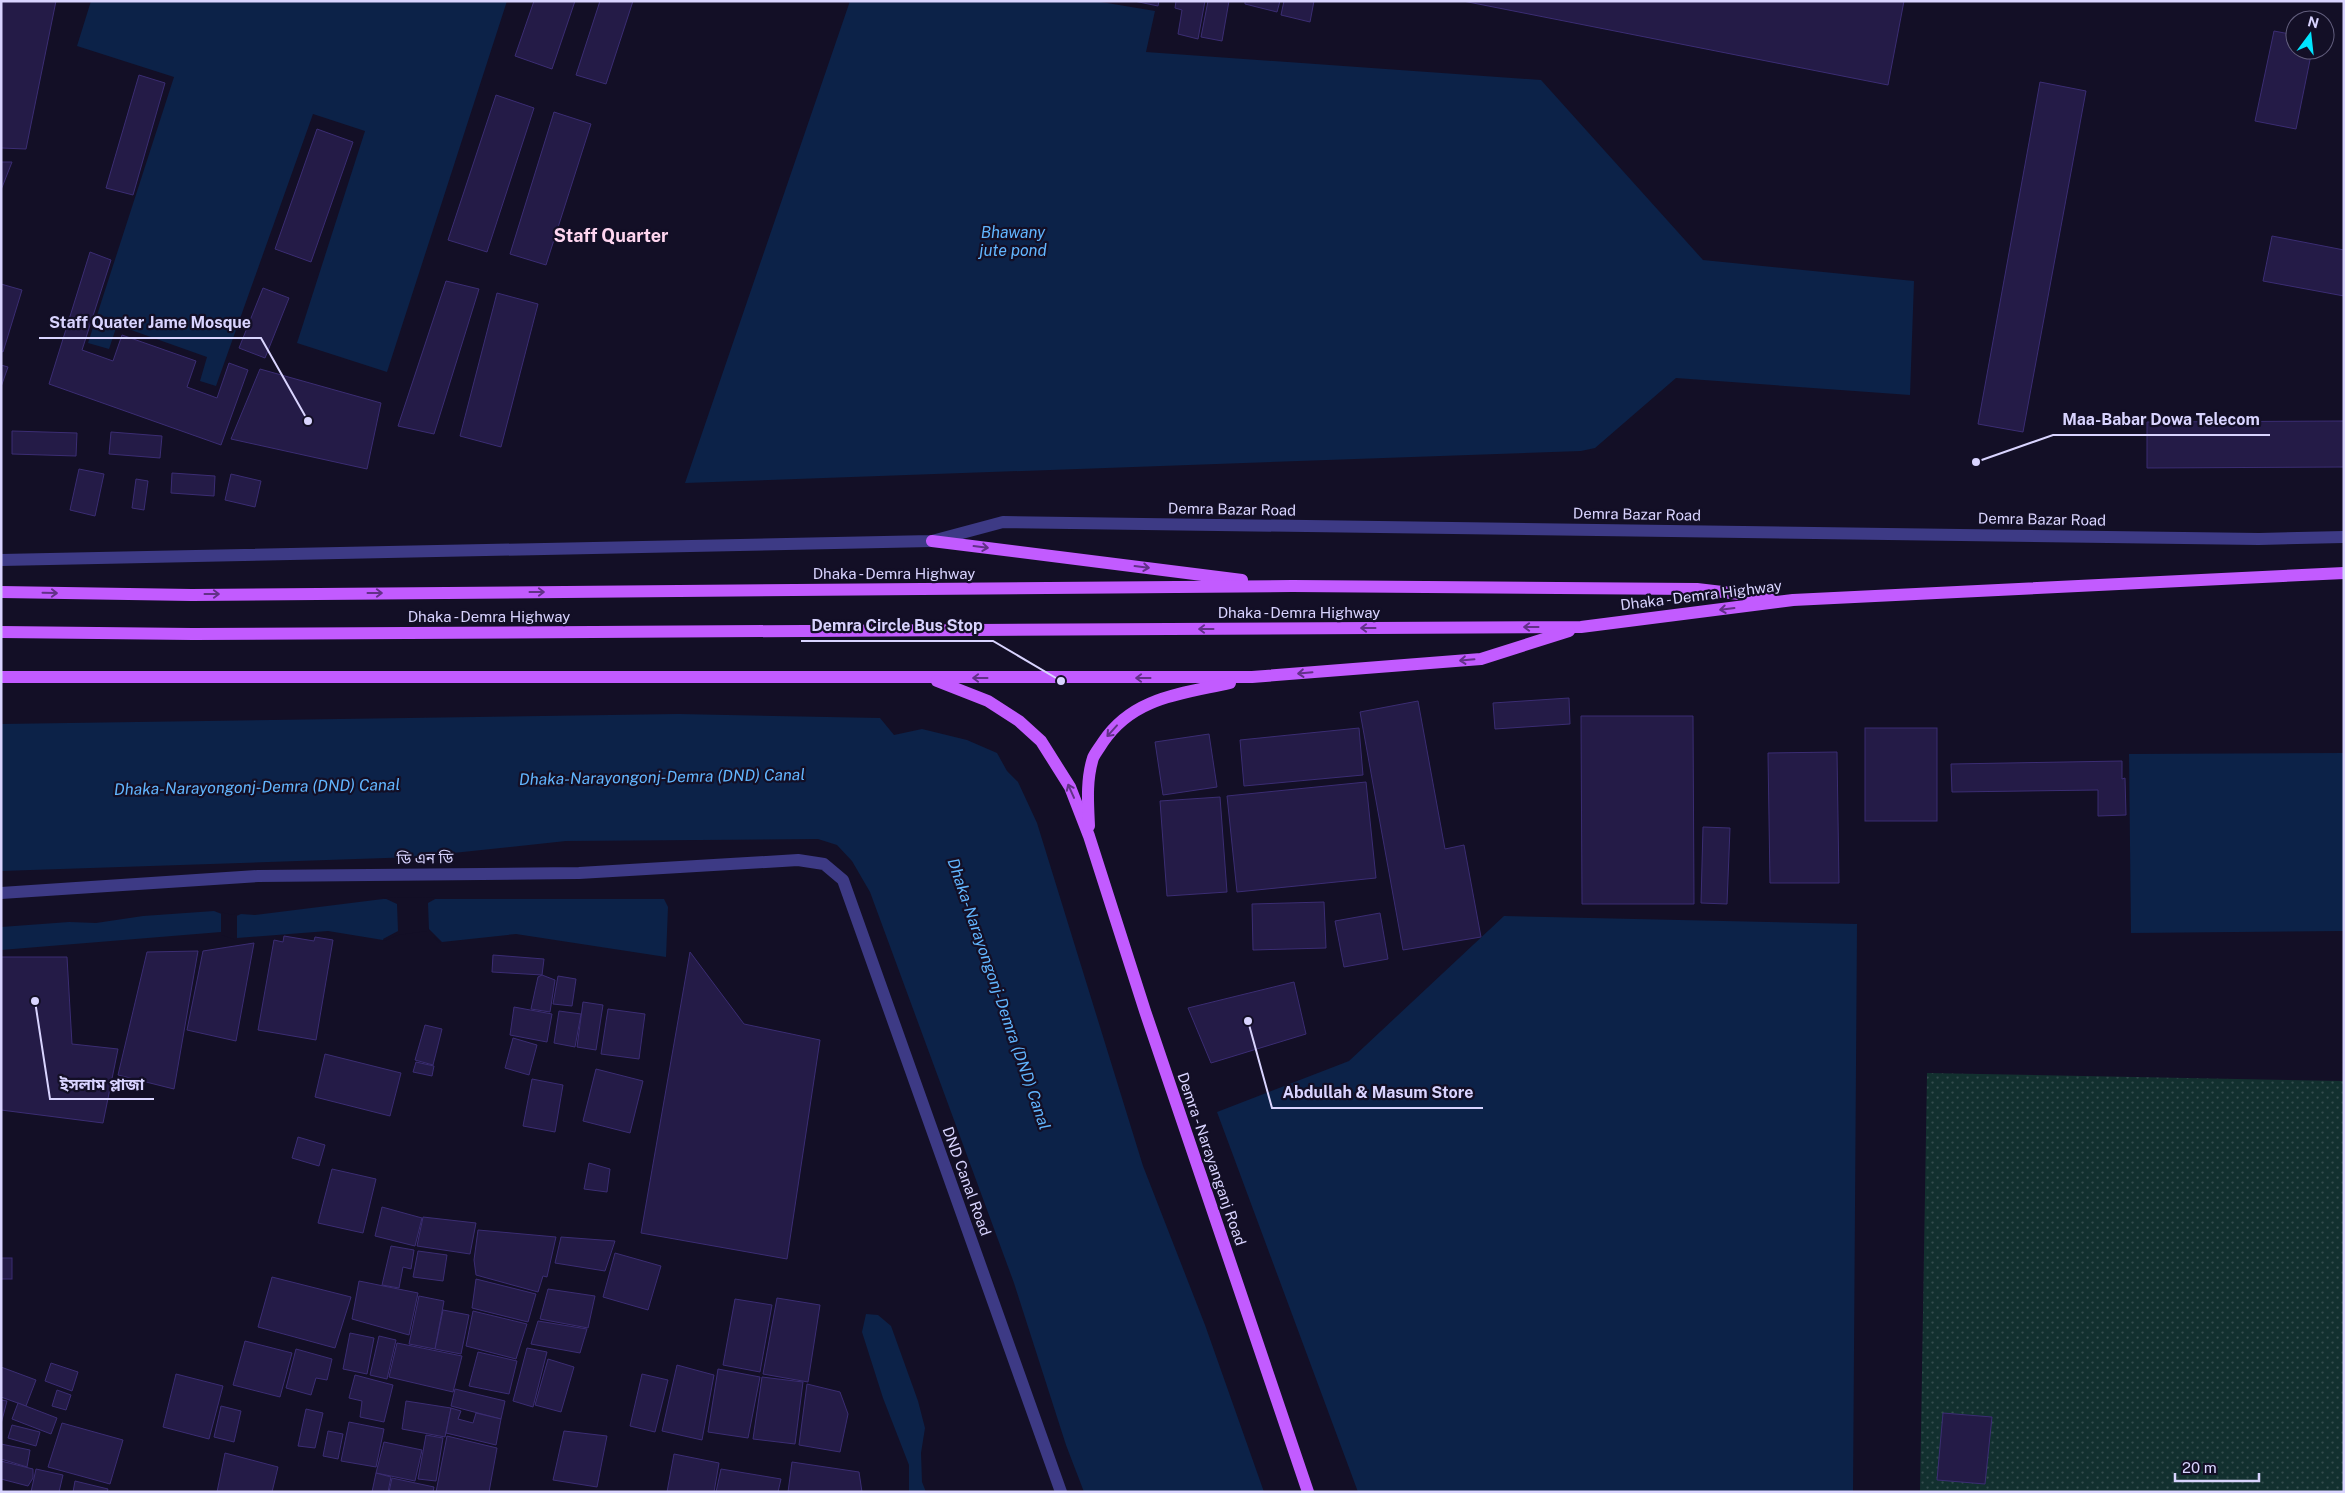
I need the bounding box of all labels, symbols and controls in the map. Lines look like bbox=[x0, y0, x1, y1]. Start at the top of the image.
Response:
north arrow bbox=[2285, 10, 2335, 60]
text: N bbox=[2306, 13, 2321, 32]
water label: Bhawany jute pond bbox=[977, 223, 1047, 260]
district label: Staff Quarter bbox=[553, 225, 669, 246]
callout: Staff Quater Jame Mosque bbox=[39, 307, 261, 338]
text: Staff Quater Jame Mosque bbox=[49, 313, 251, 332]
callout: Maa-Babar Dowa Telecom bbox=[2053, 404, 2270, 435]
text: Maa-Babar Dowa Telecom bbox=[2062, 410, 2260, 429]
street label: Demra Bazar Road bbox=[1168, 499, 1296, 519]
street label: Demra Bazar Road bbox=[1573, 504, 1701, 524]
street label: Demra Bazar Road bbox=[1978, 509, 2106, 529]
one-way arrow bbox=[972, 542, 988, 552]
one-way arrow bbox=[1134, 562, 1150, 572]
street label: Dhaka - Demra Highway bbox=[813, 565, 975, 582]
street label: Dhaka - Demra Highway bbox=[1619, 577, 1783, 613]
one-way arrow bbox=[529, 587, 545, 597]
one-way arrow bbox=[42, 588, 58, 598]
one-way arrow bbox=[366, 588, 383, 598]
one-way arrow bbox=[204, 589, 220, 599]
street label: Dhaka - Demra Highway bbox=[1218, 604, 1380, 621]
one-way arrow bbox=[1719, 604, 1735, 614]
street label: Dhaka - Demra Highway bbox=[408, 608, 570, 625]
callout: Demra Circle Bus Stop bbox=[801, 610, 993, 641]
text: Demra Circle Bus Stop bbox=[811, 616, 983, 635]
one-way arrow bbox=[1523, 622, 1539, 632]
one-way arrow bbox=[1360, 623, 1376, 633]
one-way arrow bbox=[1198, 624, 1214, 634]
one-way arrow bbox=[1460, 655, 1476, 665]
one-way arrow bbox=[1298, 669, 1314, 678]
one-way arrow bbox=[973, 673, 989, 683]
one-way arrow bbox=[1135, 673, 1152, 683]
one-way arrow bbox=[1106, 725, 1118, 738]
water label: Dhaka-Narayongonj-Demra (DND) Canal bbox=[519, 765, 805, 789]
water label: Dhaka-Narayongonj-Demra (DND) Canal bbox=[114, 775, 400, 799]
one-way arrow bbox=[1065, 784, 1075, 799]
street label: ডি এন ডি bbox=[396, 849, 454, 867]
water label: Dhaka-Narayongonj-Demra (DND) Canal bbox=[943, 856, 1055, 1132]
callout: ইসলাম প্লাজা bbox=[50, 1068, 154, 1099]
street label: Demra - Narayanganj Road bbox=[1174, 1070, 1250, 1248]
text: ইসলাম প্লাজা bbox=[59, 1075, 145, 1094]
callout: Abdullah & Masum Store bbox=[1272, 1077, 1483, 1108]
text: Abdullah & Masum Store bbox=[1283, 1083, 1473, 1102]
street label: DND Canal Road bbox=[939, 1124, 995, 1238]
scale bar bbox=[2175, 1450, 2259, 1482]
text: 20 m bbox=[2182, 1459, 2217, 1476]

